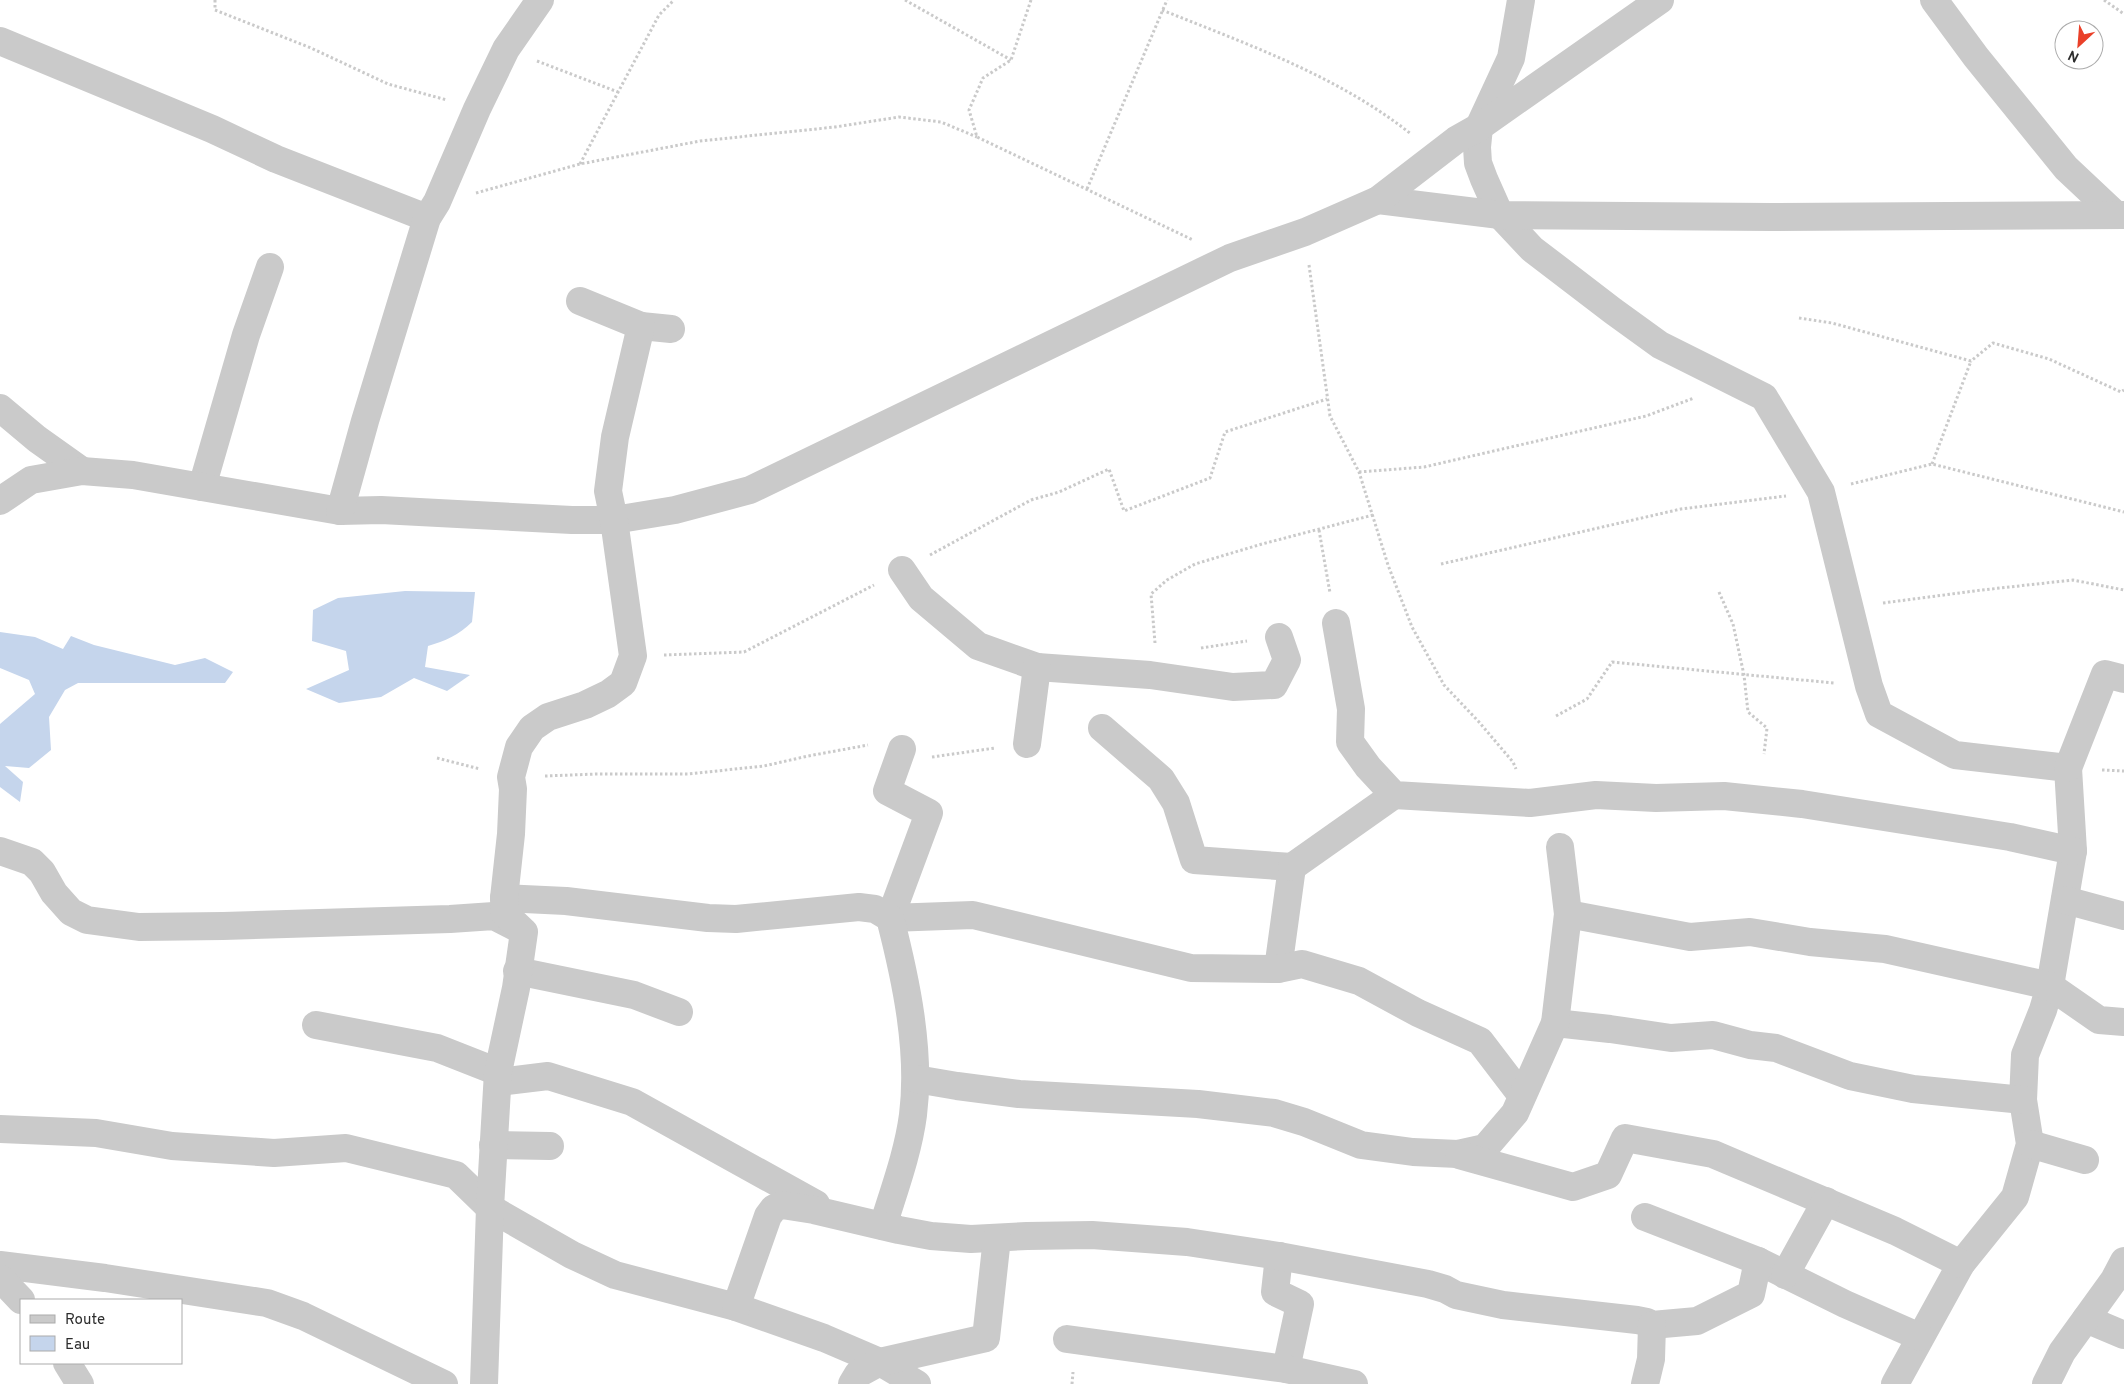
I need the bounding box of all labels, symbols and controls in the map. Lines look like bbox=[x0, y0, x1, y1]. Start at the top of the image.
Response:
north arrow bbox=[2054, 20, 2104, 70]
text: N bbox=[2066, 45, 2082, 65]
legend bbox=[20, 1299, 182, 1364]
text: Route bbox=[65, 1311, 105, 1330]
text: Eau bbox=[65, 1336, 90, 1355]

